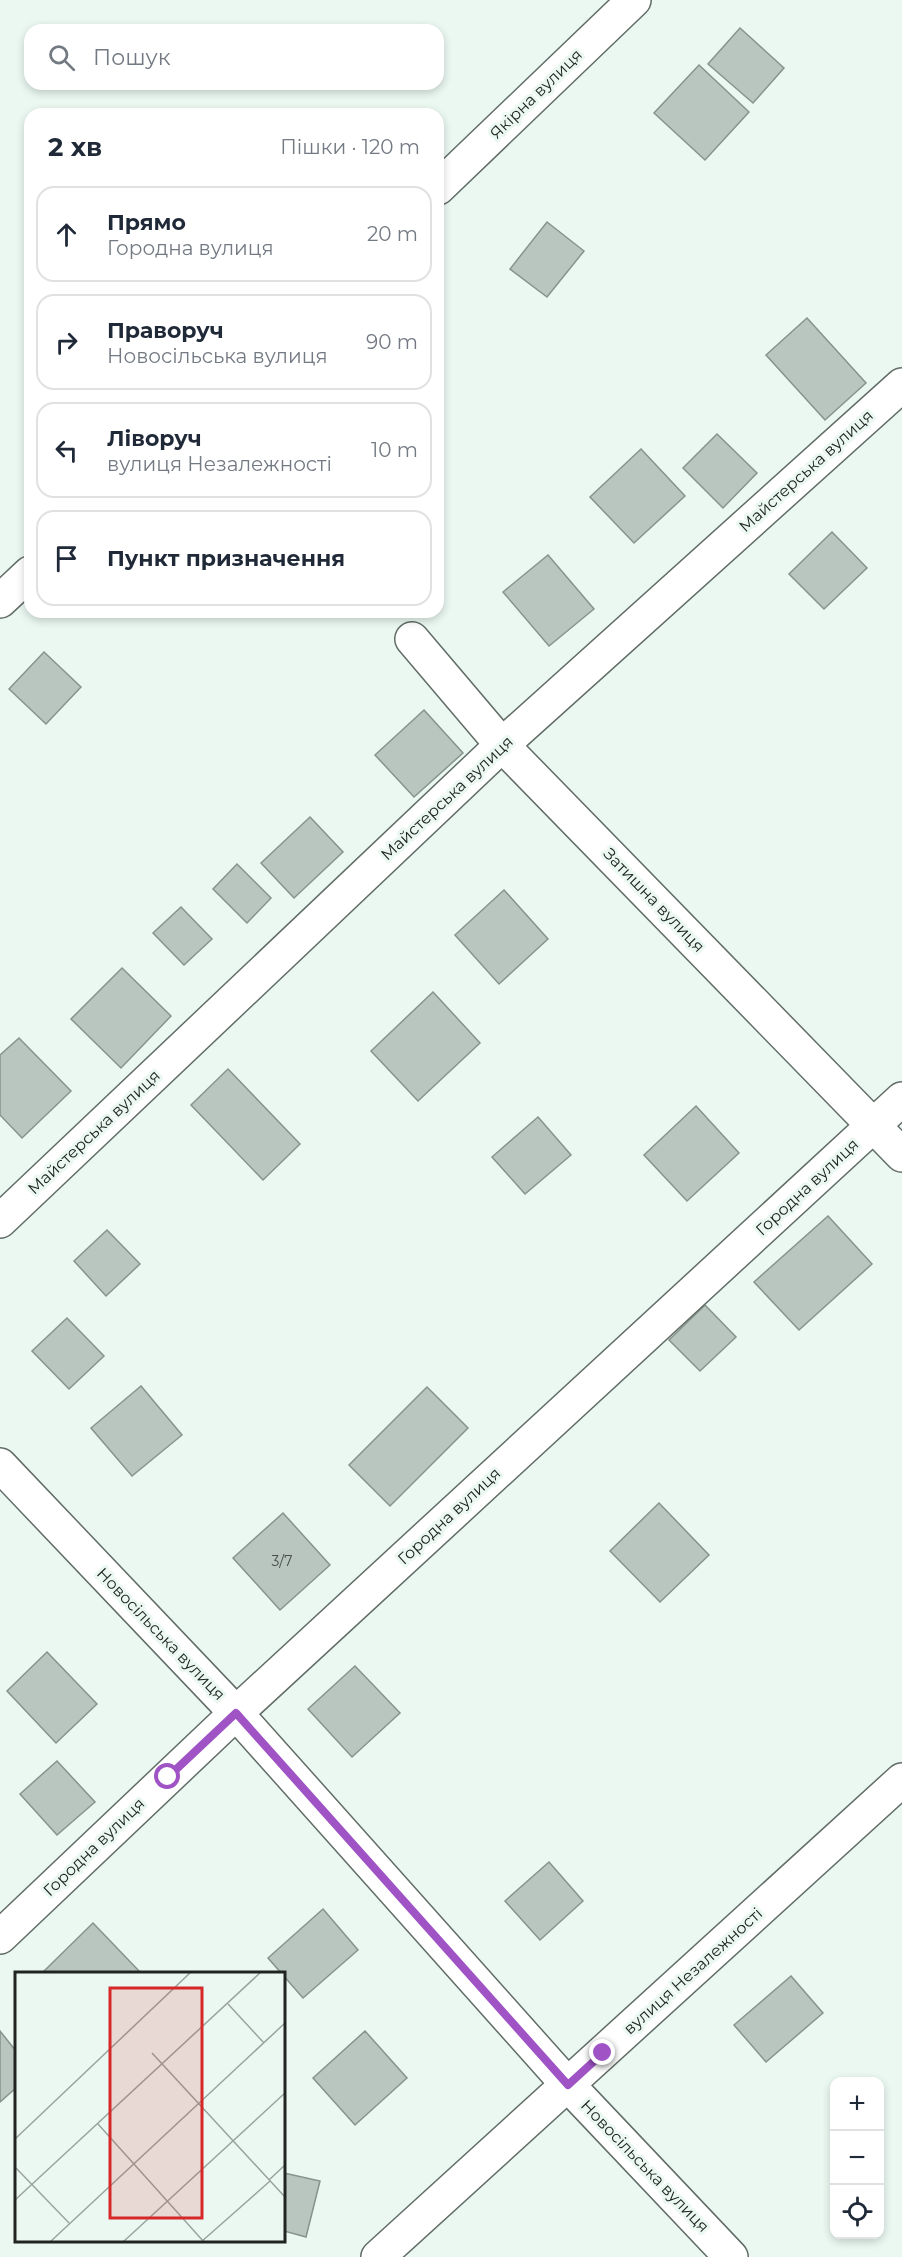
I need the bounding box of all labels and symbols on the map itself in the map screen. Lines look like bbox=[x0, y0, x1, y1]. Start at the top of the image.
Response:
street label: Якірна вулиця bbox=[486, 45, 586, 143]
street label: Майстерська вулиця bbox=[735, 406, 877, 536]
street label: Майстерська вулиця bbox=[377, 732, 517, 864]
street label: Затишна вулиця bbox=[600, 844, 708, 956]
street label: Майстерська вулиця bbox=[24, 1066, 164, 1198]
street label: Городна вулиця bbox=[752, 1135, 862, 1239]
street label: Городна вулиця bbox=[394, 1464, 504, 1568]
house number: 3/7 bbox=[271, 1552, 293, 1570]
street label: Новосільська вулиця bbox=[93, 1564, 229, 1704]
route start bbox=[154, 1763, 180, 1789]
street label: Городна вулиця bbox=[39, 1794, 149, 1900]
street label: вулиця Незалежності bbox=[620, 1904, 766, 2038]
inset map bbox=[15, 1972, 285, 2242]
route end bbox=[589, 2039, 615, 2065]
street label: Новосільська вулиця bbox=[577, 2096, 713, 2236]

